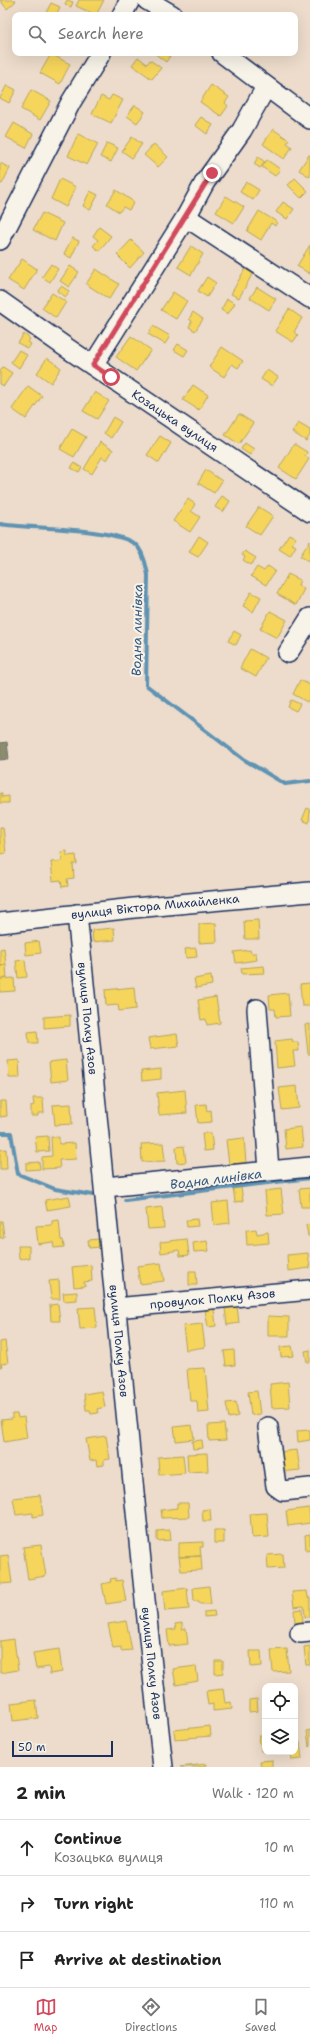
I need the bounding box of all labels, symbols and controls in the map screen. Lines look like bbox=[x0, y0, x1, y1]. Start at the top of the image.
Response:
search box bbox=[12, 12, 298, 56]
icon: search bbox=[26, 23, 48, 45]
text: Search here bbox=[58, 24, 144, 44]
route end bbox=[203, 164, 221, 182]
route start bbox=[102, 368, 120, 386]
street label: Козацька вулиця bbox=[129, 386, 221, 456]
water label: Водна линівка bbox=[128, 584, 146, 676]
street label: вулиця Віктора Михайленка bbox=[70, 890, 241, 923]
street label: вулиця Полку Азов bbox=[74, 961, 101, 1076]
water label: Водна линівка bbox=[169, 1165, 263, 1193]
street label: вулиця Полку Азов bbox=[105, 1284, 132, 1398]
street label: провулок Полку Азов bbox=[149, 1285, 276, 1313]
street label: вулиця Полку Азов bbox=[138, 1606, 166, 1720]
map controls bbox=[262, 1683, 298, 1755]
button: locate bbox=[262, 1683, 298, 1719]
button: layers bbox=[262, 1719, 298, 1755]
scale bar bbox=[12, 1739, 113, 1758]
text: 50 m bbox=[18, 1740, 46, 1755]
text: 2 min bbox=[16, 1782, 66, 1804]
text: Walk · 120 m bbox=[212, 1785, 294, 1802]
text: Continue bbox=[54, 1829, 122, 1849]
icon: ahead bbox=[16, 1837, 38, 1859]
text: 10 m bbox=[264, 1839, 294, 1856]
text: Козацька вулиця bbox=[54, 1849, 163, 1866]
icon: right bbox=[16, 1893, 38, 1915]
text: Turn right bbox=[54, 1894, 134, 1914]
text: 110 m bbox=[259, 1895, 294, 1912]
icon: arrive bbox=[16, 1949, 38, 1971]
text: Arrive at destination bbox=[54, 1950, 222, 1970]
tab: Map bbox=[34, 1996, 57, 2035]
tab: Directions bbox=[125, 1996, 177, 2035]
tab: Saved bbox=[245, 1996, 276, 2035]

